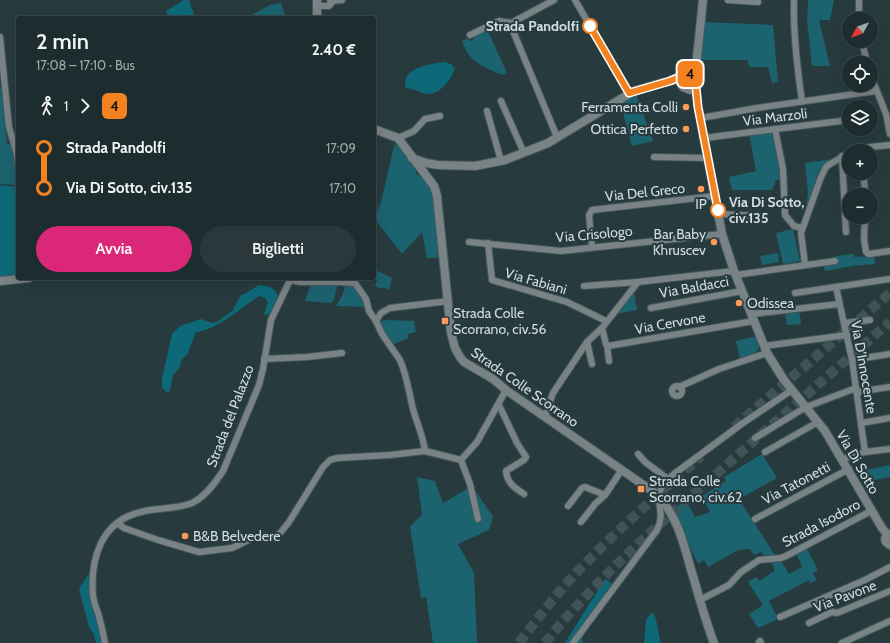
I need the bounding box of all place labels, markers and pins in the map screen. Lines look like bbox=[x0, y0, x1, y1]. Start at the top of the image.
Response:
place label: Strada Pandolfi bbox=[486, 17, 579, 35]
marker: Strada Pandolfi bbox=[582, 18, 598, 34]
place label: Ferramenta Colli bbox=[581, 98, 678, 116]
marker: Ferramenta Colli bbox=[681, 102, 691, 112]
place label: Ottica Perfetto bbox=[590, 120, 678, 138]
marker: Ottica Perfetto bbox=[681, 124, 691, 134]
marker: IP bbox=[696, 184, 706, 194]
place label: Via Di Sotto, civ.135 bbox=[729, 193, 804, 227]
place label: IP bbox=[695, 195, 707, 213]
marker: Via Di Sotto, civ.135 bbox=[710, 202, 726, 218]
place label: Bar Baby Khruscev bbox=[653, 225, 706, 259]
marker: Bar Baby Khruscev bbox=[709, 237, 719, 247]
place label: Odissea bbox=[747, 294, 794, 312]
marker: Odissea bbox=[734, 298, 744, 308]
place label: Strada Colle Scorrano, civ.56 bbox=[453, 304, 547, 338]
marker: Strada Colle Scorrano, civ.56 bbox=[440, 316, 450, 326]
place label: Strada Colle Scorrano, civ.62 bbox=[649, 472, 742, 506]
marker: Strada Colle Scorrano, civ.62 bbox=[636, 484, 646, 494]
place label: B&B Belvedere bbox=[193, 527, 280, 545]
marker: B&B Belvedere bbox=[180, 531, 190, 541]

